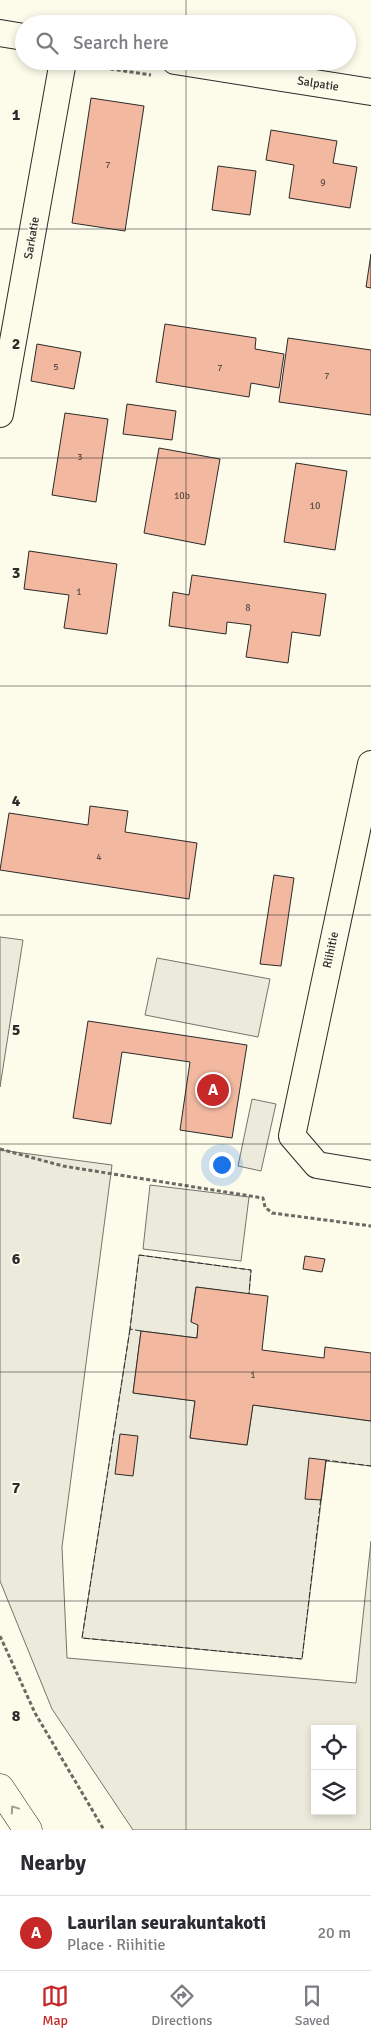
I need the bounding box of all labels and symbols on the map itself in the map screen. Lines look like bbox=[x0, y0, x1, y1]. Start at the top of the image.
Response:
street label: Salpatie bbox=[296, 73, 340, 95]
text: 1 bbox=[12, 105, 21, 125]
house number: 7 bbox=[105, 159, 111, 171]
house number: 9 bbox=[320, 177, 326, 189]
street label: Sarkatie bbox=[21, 216, 43, 260]
text: 2 bbox=[12, 334, 20, 354]
house number: 5 bbox=[53, 361, 59, 373]
house number: 7 bbox=[217, 362, 223, 374]
house number: 7 bbox=[324, 370, 330, 382]
house number: 3 bbox=[77, 451, 83, 463]
house number: 10b bbox=[174, 490, 190, 502]
house number: 10 bbox=[310, 500, 320, 512]
text: 3 bbox=[12, 563, 20, 583]
house number: 1 bbox=[76, 586, 82, 598]
house number: 8 bbox=[245, 602, 251, 614]
text: 4 bbox=[12, 791, 21, 811]
house number: 4 bbox=[96, 851, 102, 863]
street label: Riihitie bbox=[320, 930, 342, 970]
text: 5 bbox=[12, 1020, 20, 1040]
pin: A bbox=[197, 1071, 229, 1109]
your location bbox=[209, 1152, 235, 1178]
text: 6 bbox=[12, 1249, 21, 1269]
house number: 1 bbox=[250, 1369, 256, 1381]
text: 7 bbox=[12, 1478, 21, 1498]
text: 8 bbox=[12, 1706, 21, 1726]
one-way arrow bbox=[11, 1805, 20, 1815]

